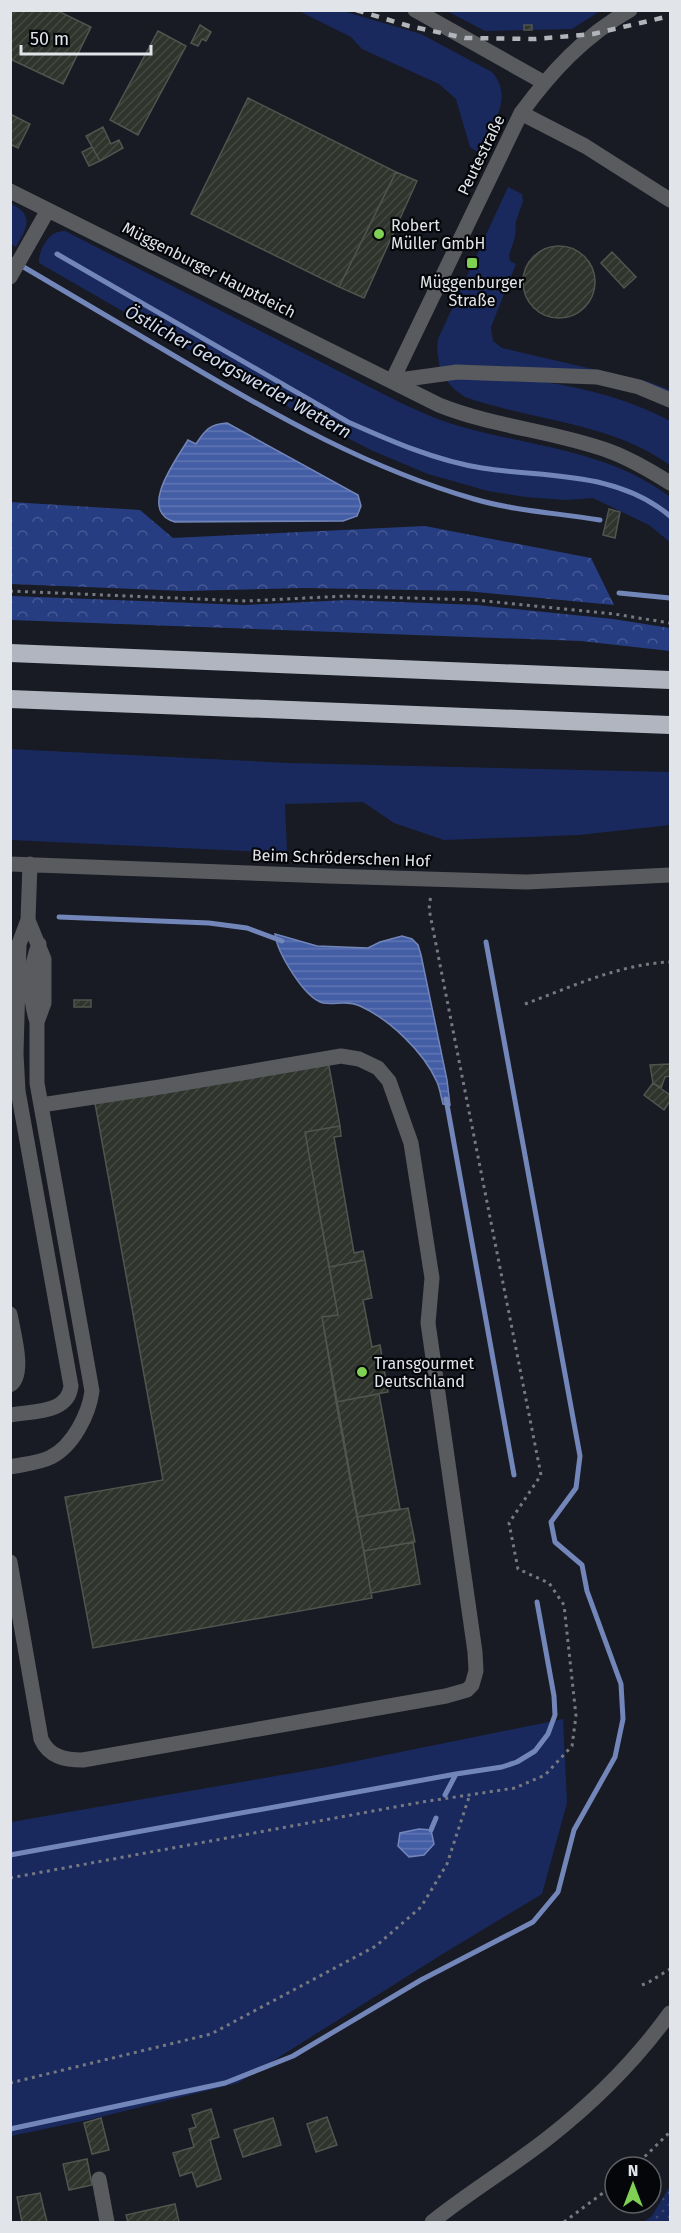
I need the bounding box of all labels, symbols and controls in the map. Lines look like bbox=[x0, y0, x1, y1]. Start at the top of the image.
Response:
scale bar bbox=[21, 18, 152, 56]
text: 50 m bbox=[30, 28, 69, 50]
street label: Peutestraße bbox=[453, 112, 509, 198]
place label: Robert Müller GmbH bbox=[391, 216, 485, 253]
street label: Müggenburger Hauptdeich bbox=[119, 218, 299, 322]
marker: Robert Müller GmbH bbox=[372, 227, 386, 241]
marker: Müggenburger Straße bbox=[465, 256, 479, 270]
place label: Müggenburger Straße bbox=[420, 273, 525, 310]
water label: Östlicher Georgswerder Wettern bbox=[121, 300, 355, 444]
street label: Beim Schröderschen Hof bbox=[252, 845, 432, 871]
place label: Transgourmet Deutschland bbox=[374, 1354, 474, 1391]
marker: Transgourmet Deutschland bbox=[355, 1365, 369, 1379]
north arrow bbox=[603, 2155, 663, 2215]
text: N bbox=[628, 2161, 638, 2180]

